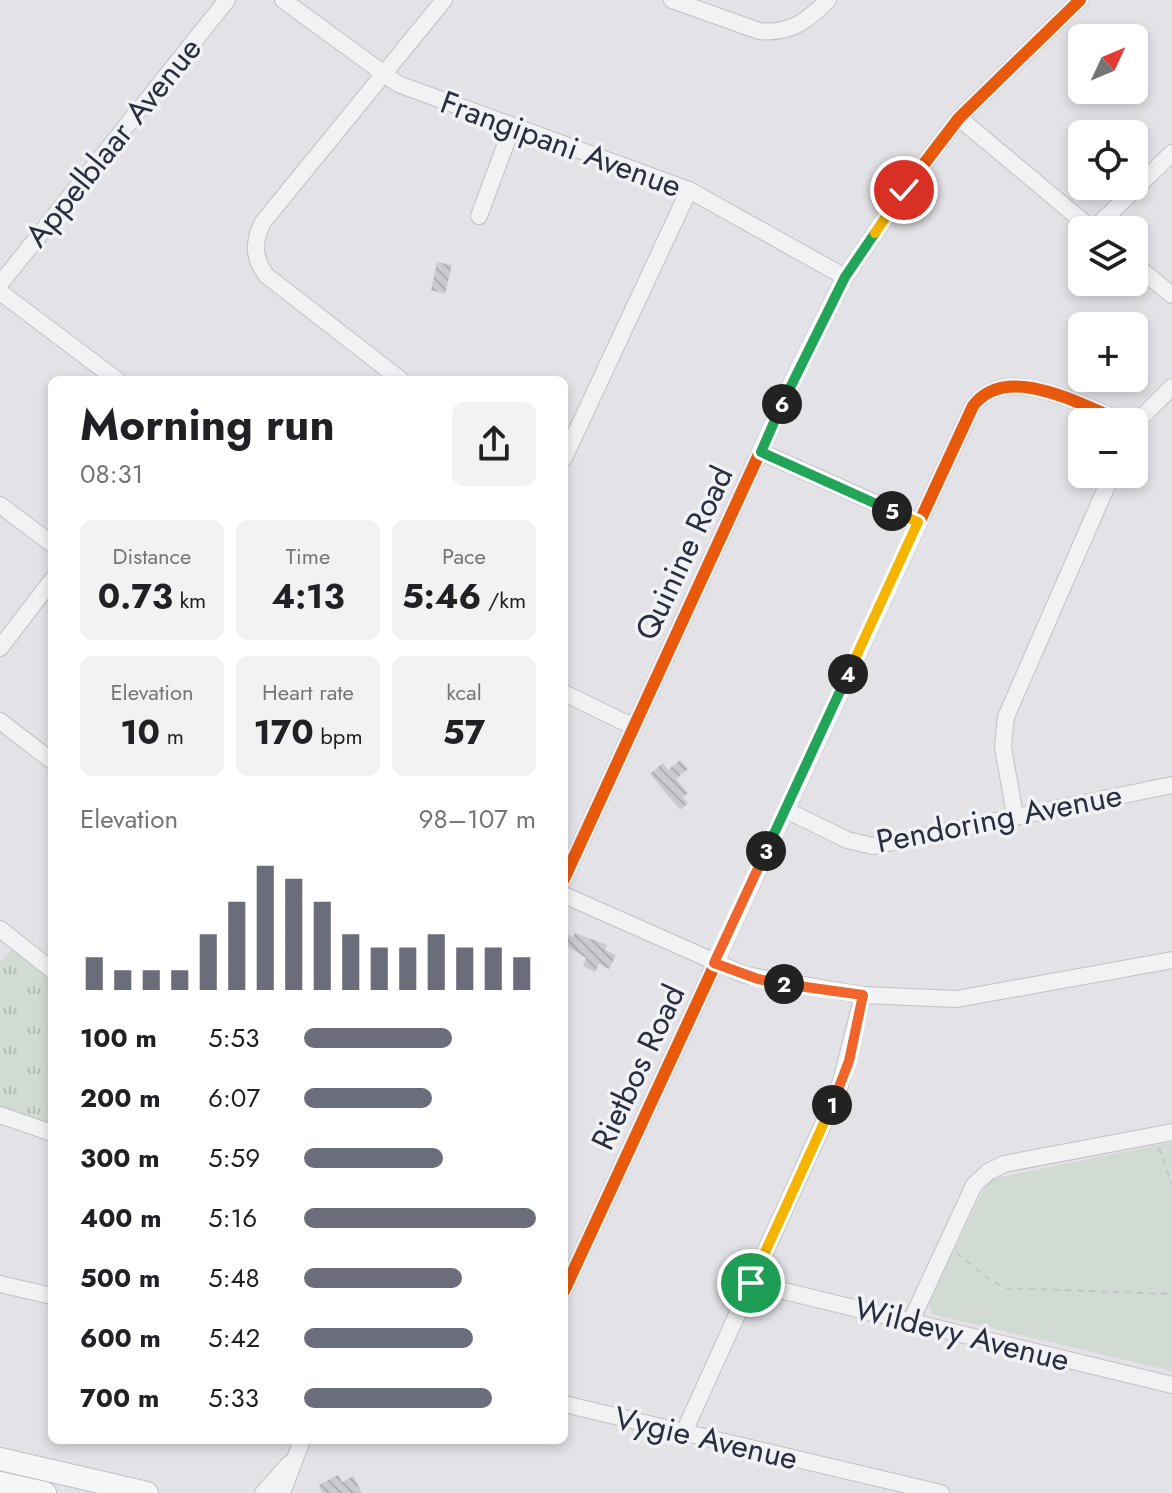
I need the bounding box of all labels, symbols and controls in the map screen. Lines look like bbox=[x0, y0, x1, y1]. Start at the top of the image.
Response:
north arrow bbox=[1068, 24, 1148, 104]
map controls bbox=[1068, 24, 1148, 488]
street label: Appelblaar Avenue bbox=[14, 27, 212, 257]
street label: Frangipani Avenue bbox=[434, 79, 688, 209]
button: locate bbox=[1068, 120, 1148, 200]
pin bbox=[870, 156, 938, 224]
icon: check bbox=[882, 168, 926, 212]
button: layers bbox=[1068, 216, 1148, 296]
button: + bbox=[1068, 312, 1148, 392]
pin: 6 bbox=[762, 384, 802, 424]
text: 6 bbox=[775, 388, 789, 420]
text: Morning run bbox=[80, 393, 335, 457]
button: share bbox=[452, 402, 536, 486]
button: − bbox=[1068, 408, 1148, 488]
text: 08:31 bbox=[80, 455, 144, 493]
street label: Quinine Road bbox=[624, 458, 744, 648]
pin: 5 bbox=[872, 491, 912, 531]
text: 5 bbox=[885, 495, 899, 527]
text: Distance bbox=[113, 540, 191, 572]
text: Time bbox=[286, 540, 330, 572]
text: Pace bbox=[442, 540, 486, 572]
text: 0.73 bbox=[98, 572, 173, 621]
text: 4:13 bbox=[271, 572, 345, 621]
text: 5:46 bbox=[402, 572, 481, 621]
text: km bbox=[173, 584, 206, 616]
text: /km bbox=[481, 584, 526, 616]
pin: 4 bbox=[828, 654, 868, 694]
text: 4 bbox=[840, 658, 856, 690]
text: Elevation bbox=[111, 676, 193, 708]
text: Heart rate bbox=[262, 676, 354, 708]
text: kcal bbox=[446, 676, 482, 708]
text: 10 bbox=[120, 708, 160, 757]
text: 170 bbox=[253, 708, 314, 757]
text: 57 bbox=[443, 708, 485, 757]
text: m bbox=[160, 720, 184, 752]
text: bpm bbox=[314, 720, 363, 752]
street label: Pendoring Avenue bbox=[872, 772, 1126, 864]
text: Elevation bbox=[80, 800, 178, 838]
text: 98–107 m bbox=[419, 800, 536, 838]
pin: 3 bbox=[746, 831, 786, 871]
text: 3 bbox=[759, 835, 773, 867]
pin: 2 bbox=[764, 964, 804, 1004]
text: 2 bbox=[777, 968, 791, 1000]
street label: Rietbos Road bbox=[580, 977, 696, 1157]
text: 100 m bbox=[80, 1019, 157, 1057]
text: 5:53 bbox=[208, 1019, 259, 1057]
text: 200 m bbox=[80, 1079, 161, 1117]
text: 6:07 bbox=[208, 1079, 260, 1117]
pin: 1 bbox=[812, 1085, 852, 1125]
text: 1 bbox=[826, 1089, 838, 1121]
text: 300 m bbox=[80, 1139, 160, 1177]
text: 5:59 bbox=[208, 1139, 260, 1177]
text: 400 m bbox=[80, 1199, 162, 1237]
text: 5:16 bbox=[208, 1199, 257, 1237]
pin bbox=[717, 1249, 785, 1317]
text: 500 m bbox=[80, 1259, 160, 1297]
text: 5:48 bbox=[208, 1259, 260, 1297]
icon: arrive bbox=[729, 1261, 773, 1305]
street label: Wildevy Avenue bbox=[850, 1285, 1074, 1383]
text: 600 m bbox=[80, 1319, 161, 1357]
text: 5:42 bbox=[208, 1319, 260, 1357]
text: 700 m bbox=[80, 1379, 159, 1417]
text: 5:33 bbox=[208, 1379, 259, 1417]
street label: Vygie Avenue bbox=[610, 1395, 802, 1481]

